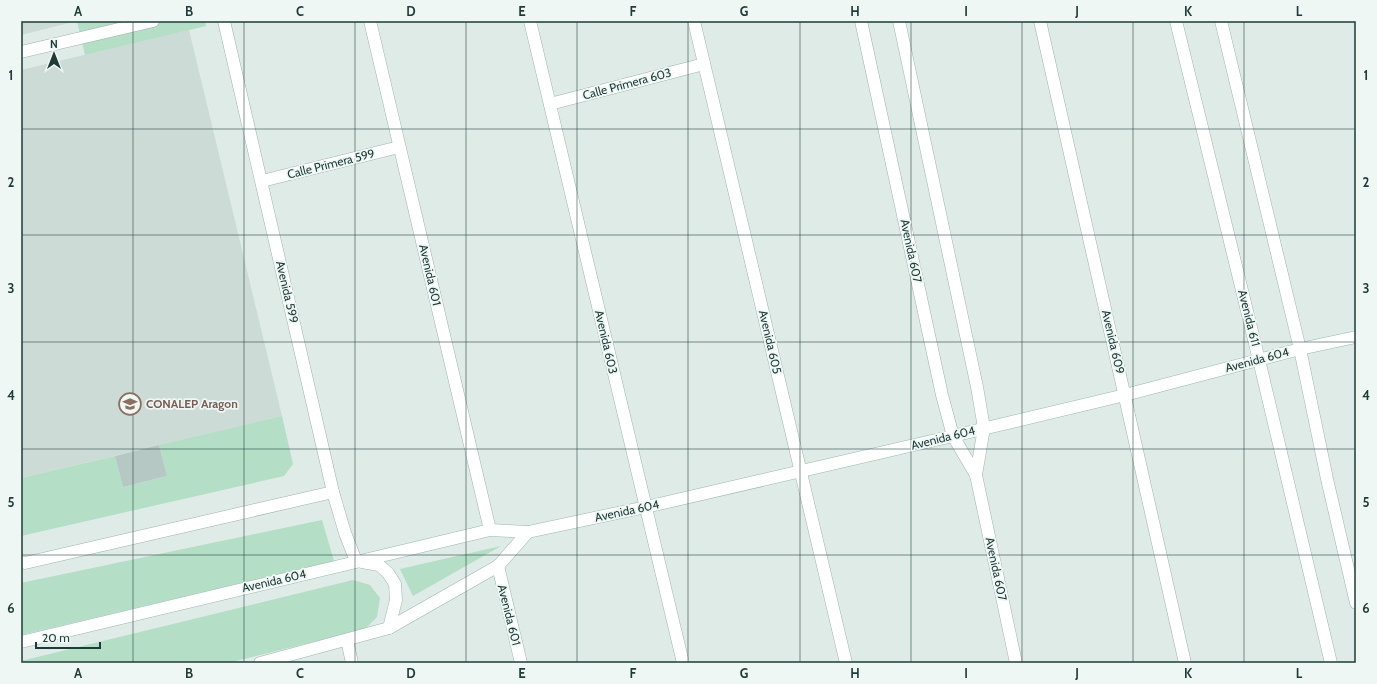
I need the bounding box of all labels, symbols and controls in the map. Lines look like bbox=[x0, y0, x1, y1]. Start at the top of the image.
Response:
text: A bbox=[74, 3, 83, 19]
text: B bbox=[185, 3, 193, 19]
text: C bbox=[296, 3, 304, 19]
text: D bbox=[406, 3, 416, 19]
text: E bbox=[518, 3, 526, 19]
text: F bbox=[630, 3, 637, 19]
text: G bbox=[740, 3, 749, 19]
text: H bbox=[850, 3, 860, 19]
text: I bbox=[964, 3, 968, 19]
text: J bbox=[1074, 3, 1079, 19]
text: K bbox=[1184, 3, 1193, 19]
text: L bbox=[1296, 3, 1303, 19]
north arrow bbox=[34, 34, 74, 74]
text: N bbox=[50, 37, 58, 51]
street label: Calle Primera 603 bbox=[581, 64, 673, 103]
text: 1 bbox=[9, 67, 13, 83]
text: 1 bbox=[1364, 67, 1368, 83]
street label: Calle Primera 599 bbox=[286, 145, 376, 182]
text: 2 bbox=[8, 174, 15, 190]
text: 2 bbox=[1363, 174, 1370, 190]
street label: Avenida 607 bbox=[897, 218, 926, 284]
street label: Avenida 601 bbox=[416, 243, 445, 307]
street label: Avenida 599 bbox=[273, 259, 302, 325]
text: 3 bbox=[7, 280, 15, 296]
text: 3 bbox=[1362, 280, 1370, 296]
street label: Avenida 611 bbox=[1235, 288, 1264, 348]
street label: Avenida 609 bbox=[1099, 308, 1128, 376]
street label: Avenida 603 bbox=[592, 309, 621, 375]
street label: Avenida 605 bbox=[756, 309, 785, 375]
street label: Avenida 604 bbox=[1223, 344, 1290, 375]
text: 4 bbox=[7, 387, 15, 403]
text: 4 bbox=[1362, 387, 1370, 403]
school or university icon: CONALEP Aragon bbox=[117, 391, 143, 417]
place label: CONALEP Aragon bbox=[146, 396, 238, 411]
street label: Avenida 604 bbox=[909, 422, 976, 453]
text: 5 bbox=[8, 494, 15, 510]
text: 5 bbox=[1363, 494, 1370, 510]
street label: Avenida 604 bbox=[593, 496, 661, 525]
street label: Avenida 607 bbox=[982, 536, 1011, 602]
street label: Avenida 604 bbox=[240, 566, 308, 595]
street label: Avenida 601 bbox=[495, 583, 524, 647]
text: 6 bbox=[7, 600, 15, 616]
text: 6 bbox=[1362, 600, 1370, 616]
scale bar bbox=[36, 624, 100, 650]
text: 20 m bbox=[42, 630, 70, 645]
text: A bbox=[74, 665, 83, 681]
text: B bbox=[185, 665, 193, 681]
text: C bbox=[296, 665, 304, 681]
text: D bbox=[406, 665, 416, 681]
text: E bbox=[518, 665, 526, 681]
text: F bbox=[630, 665, 637, 681]
text: G bbox=[740, 665, 749, 681]
text: H bbox=[850, 665, 860, 681]
text: I bbox=[964, 665, 968, 681]
text: J bbox=[1074, 665, 1079, 681]
text: K bbox=[1184, 665, 1193, 681]
text: L bbox=[1296, 665, 1303, 681]

